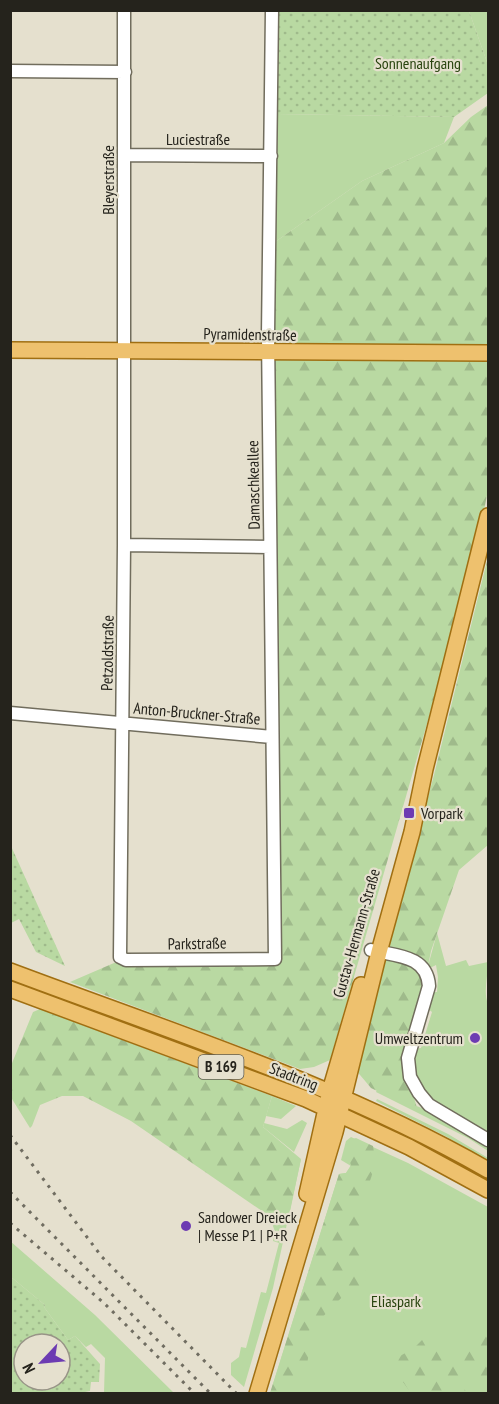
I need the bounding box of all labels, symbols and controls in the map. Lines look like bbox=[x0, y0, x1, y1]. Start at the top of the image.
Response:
park label: Sonnenaufgang bbox=[375, 53, 461, 73]
street label: Luciestraße bbox=[166, 129, 230, 149]
street label: Bleyerstraße bbox=[98, 145, 118, 215]
street label: Pyramidenstraße bbox=[203, 323, 297, 345]
street label: Damaschkeallee bbox=[242, 440, 264, 530]
street label: Petzoldstraße bbox=[96, 615, 118, 691]
street label: Anton-Bruckner-Straße bbox=[133, 697, 261, 729]
place label: Vorpark bbox=[420, 803, 464, 823]
marker: Vorpark bbox=[402, 806, 416, 820]
street label: Gustav-Hermann-Straße bbox=[328, 866, 384, 1000]
street label: Parkstraße bbox=[167, 932, 227, 954]
place label: Umweltzentrum bbox=[375, 1028, 463, 1048]
marker: Umweltzentrum bbox=[468, 1031, 482, 1045]
road number: B 169 bbox=[198, 1055, 244, 1079]
street label: Stadtring bbox=[267, 1058, 321, 1094]
place label: Sandower Dreieck | Messe P1 | P+R bbox=[198, 1207, 298, 1245]
marker: Sandower Dreieck | Messe P1 | P+R bbox=[179, 1219, 193, 1233]
park label: Eliaspark bbox=[371, 1291, 422, 1311]
north arrow bbox=[12, 1332, 72, 1392]
text: N bbox=[18, 1360, 39, 1377]

